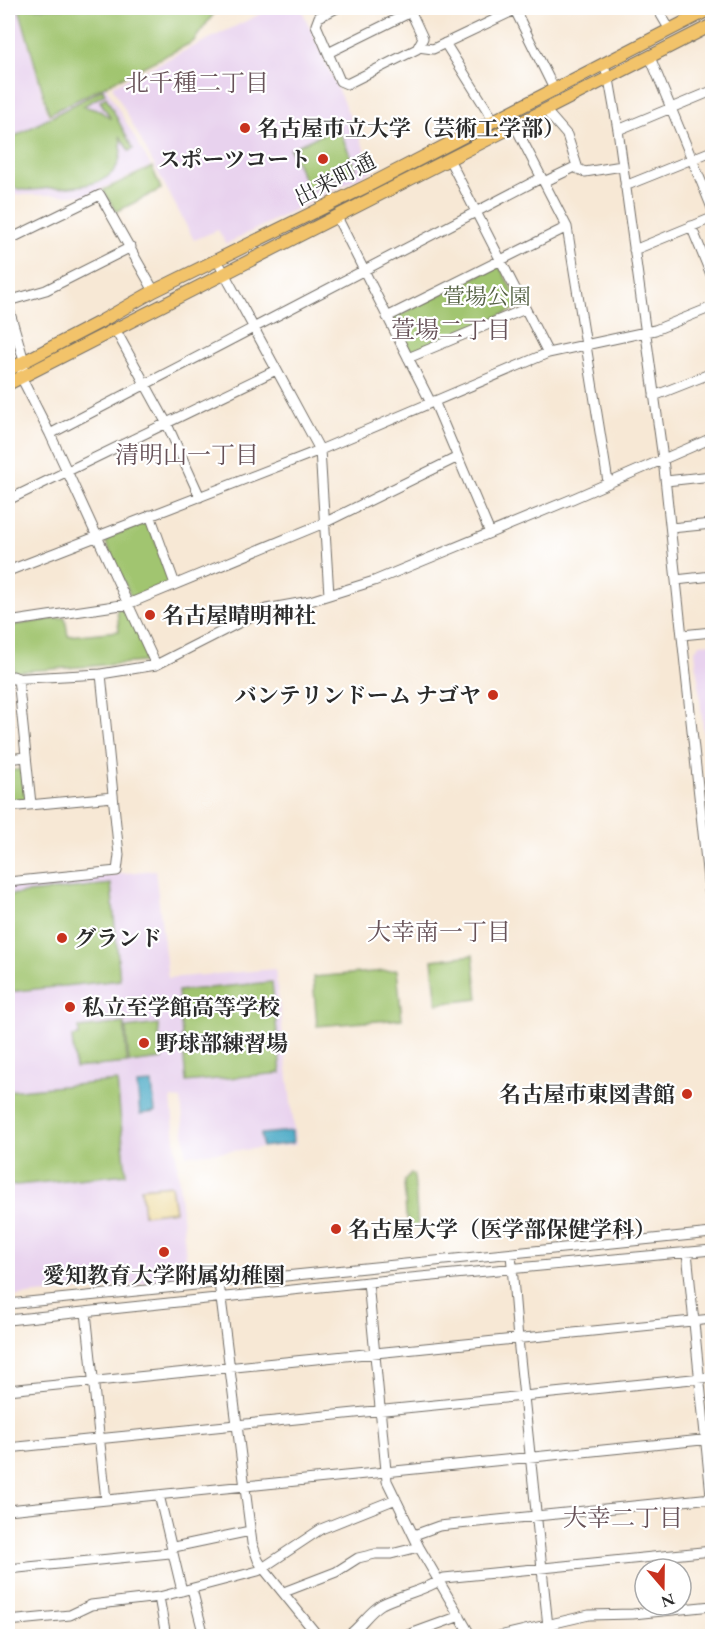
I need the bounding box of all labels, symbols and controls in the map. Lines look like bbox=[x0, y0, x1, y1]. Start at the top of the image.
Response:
district label: 北千種二丁目 bbox=[125, 67, 269, 98]
place label: 名古屋市立大学（芸術工学部） bbox=[257, 114, 565, 143]
marker: 名古屋市立大学（芸術工学部） bbox=[238, 121, 252, 135]
place label: スポーツコート bbox=[158, 145, 311, 174]
street label: 出来町通 bbox=[289, 146, 381, 212]
marker: スポーツコート bbox=[316, 152, 330, 166]
park label: 萱場公園 bbox=[443, 282, 531, 311]
district label: 萱場二丁目 bbox=[391, 314, 511, 345]
district label: 清明山一丁目 bbox=[115, 439, 259, 470]
place label: 名古屋晴明神社 bbox=[162, 601, 316, 630]
marker: 名古屋晴明神社 bbox=[143, 608, 157, 622]
place label: バンテリンドーム ナゴヤ bbox=[235, 681, 481, 710]
marker: バンテリンドーム ナゴヤ bbox=[486, 688, 500, 702]
district label: 大幸南一丁目 bbox=[367, 916, 511, 947]
place label: グランド bbox=[74, 924, 162, 953]
marker: グランド bbox=[55, 931, 69, 945]
place label: 私立至学館高等学校 bbox=[82, 993, 280, 1022]
marker: 私立至学館高等学校 bbox=[63, 1000, 77, 1014]
place label: 野球部練習場 bbox=[156, 1029, 288, 1058]
marker: 野球部練習場 bbox=[137, 1036, 151, 1050]
place label: 名古屋市東図書館 bbox=[499, 1080, 675, 1109]
marker: 名古屋市東図書館 bbox=[680, 1087, 694, 1101]
place label: 名古屋大学（医学部保健学科） bbox=[348, 1215, 656, 1244]
marker: 名古屋大学（医学部保健学科） bbox=[329, 1222, 343, 1236]
marker: 愛知教育大学附属幼稚園 bbox=[157, 1245, 171, 1259]
place label: 愛知教育大学附属幼稚園 bbox=[43, 1261, 285, 1290]
district label: 大幸二丁目 bbox=[563, 1502, 683, 1533]
north arrow bbox=[633, 1557, 693, 1617]
text: N bbox=[658, 1589, 678, 1613]

